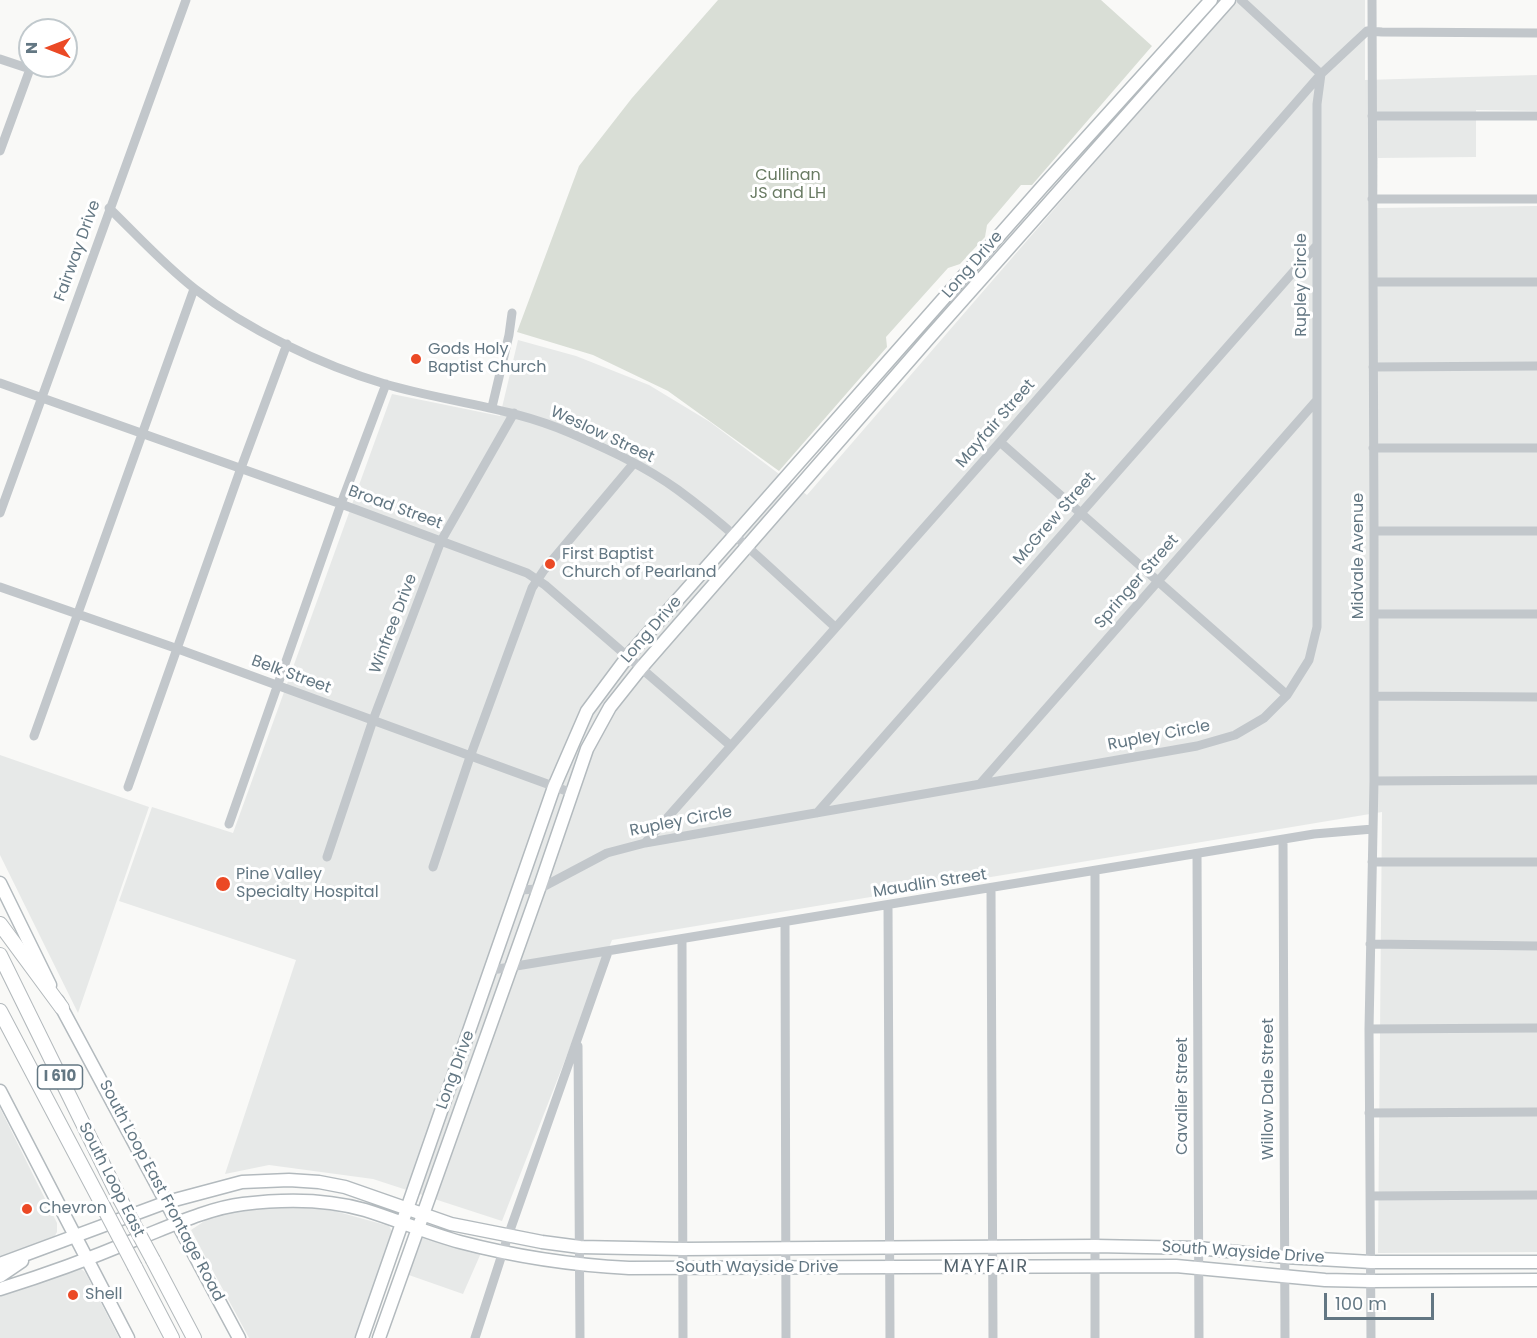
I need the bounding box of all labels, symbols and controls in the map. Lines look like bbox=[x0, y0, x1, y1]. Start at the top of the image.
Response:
north arrow bbox=[18, 18, 78, 78]
text: N bbox=[20, 42, 43, 54]
park label: Cullinan JS and LH bbox=[750, 166, 826, 204]
street label: Fairway Drive bbox=[51, 198, 105, 304]
street label: Long Drive bbox=[939, 228, 1007, 302]
street label: Rupley Circle bbox=[1292, 233, 1312, 337]
place label: Gods Holy Baptist Church bbox=[428, 340, 546, 378]
marker: Gods Holy Baptist Church bbox=[409, 352, 423, 366]
street label: Mayfair Street bbox=[952, 376, 1040, 472]
street label: Weslow Street bbox=[547, 403, 657, 467]
street label: McGrew Street bbox=[1010, 469, 1100, 569]
street label: Broad Street bbox=[345, 482, 445, 534]
street label: Midvale Avenue bbox=[1349, 493, 1369, 619]
street label: Springer Street bbox=[1091, 531, 1183, 633]
place label: First Baptist Church of Pearland bbox=[562, 545, 717, 583]
marker: First Baptist Church of Pearland bbox=[543, 557, 557, 571]
street label: Winfree Drive bbox=[366, 571, 422, 677]
street label: Long Drive bbox=[618, 593, 686, 667]
street label: Belk Street bbox=[249, 652, 333, 698]
street label: Rupley Circle bbox=[1106, 717, 1212, 755]
street label: Rupley Circle bbox=[628, 803, 734, 841]
place label: Pine Valley Specialty Hospital bbox=[236, 865, 379, 903]
street label: Maudlin Street bbox=[872, 866, 988, 902]
marker: Pine Valley Specialty Hospital bbox=[214, 875, 232, 893]
street label: Willow Dale Street bbox=[1259, 1018, 1279, 1160]
street label: Long Drive bbox=[433, 1028, 479, 1112]
street label: Cavalier Street bbox=[1173, 1037, 1193, 1155]
road number: I 610 bbox=[38, 1065, 82, 1089]
street label: South Loop East Frontage Road bbox=[94, 1077, 228, 1305]
street label: South Loop East bbox=[74, 1120, 148, 1240]
place label: Chevron bbox=[39, 1199, 107, 1219]
marker: Chevron bbox=[20, 1202, 34, 1216]
street label: South Wayside Drive bbox=[1161, 1238, 1325, 1268]
district label: MAYFAIR bbox=[943, 1256, 1029, 1278]
street label: South Wayside Drive bbox=[675, 1258, 839, 1278]
scale bar bbox=[1327, 1281, 1436, 1319]
place label: Shell bbox=[85, 1285, 122, 1305]
marker: Shell bbox=[66, 1288, 80, 1302]
text: 100 m bbox=[1335, 1291, 1387, 1316]

